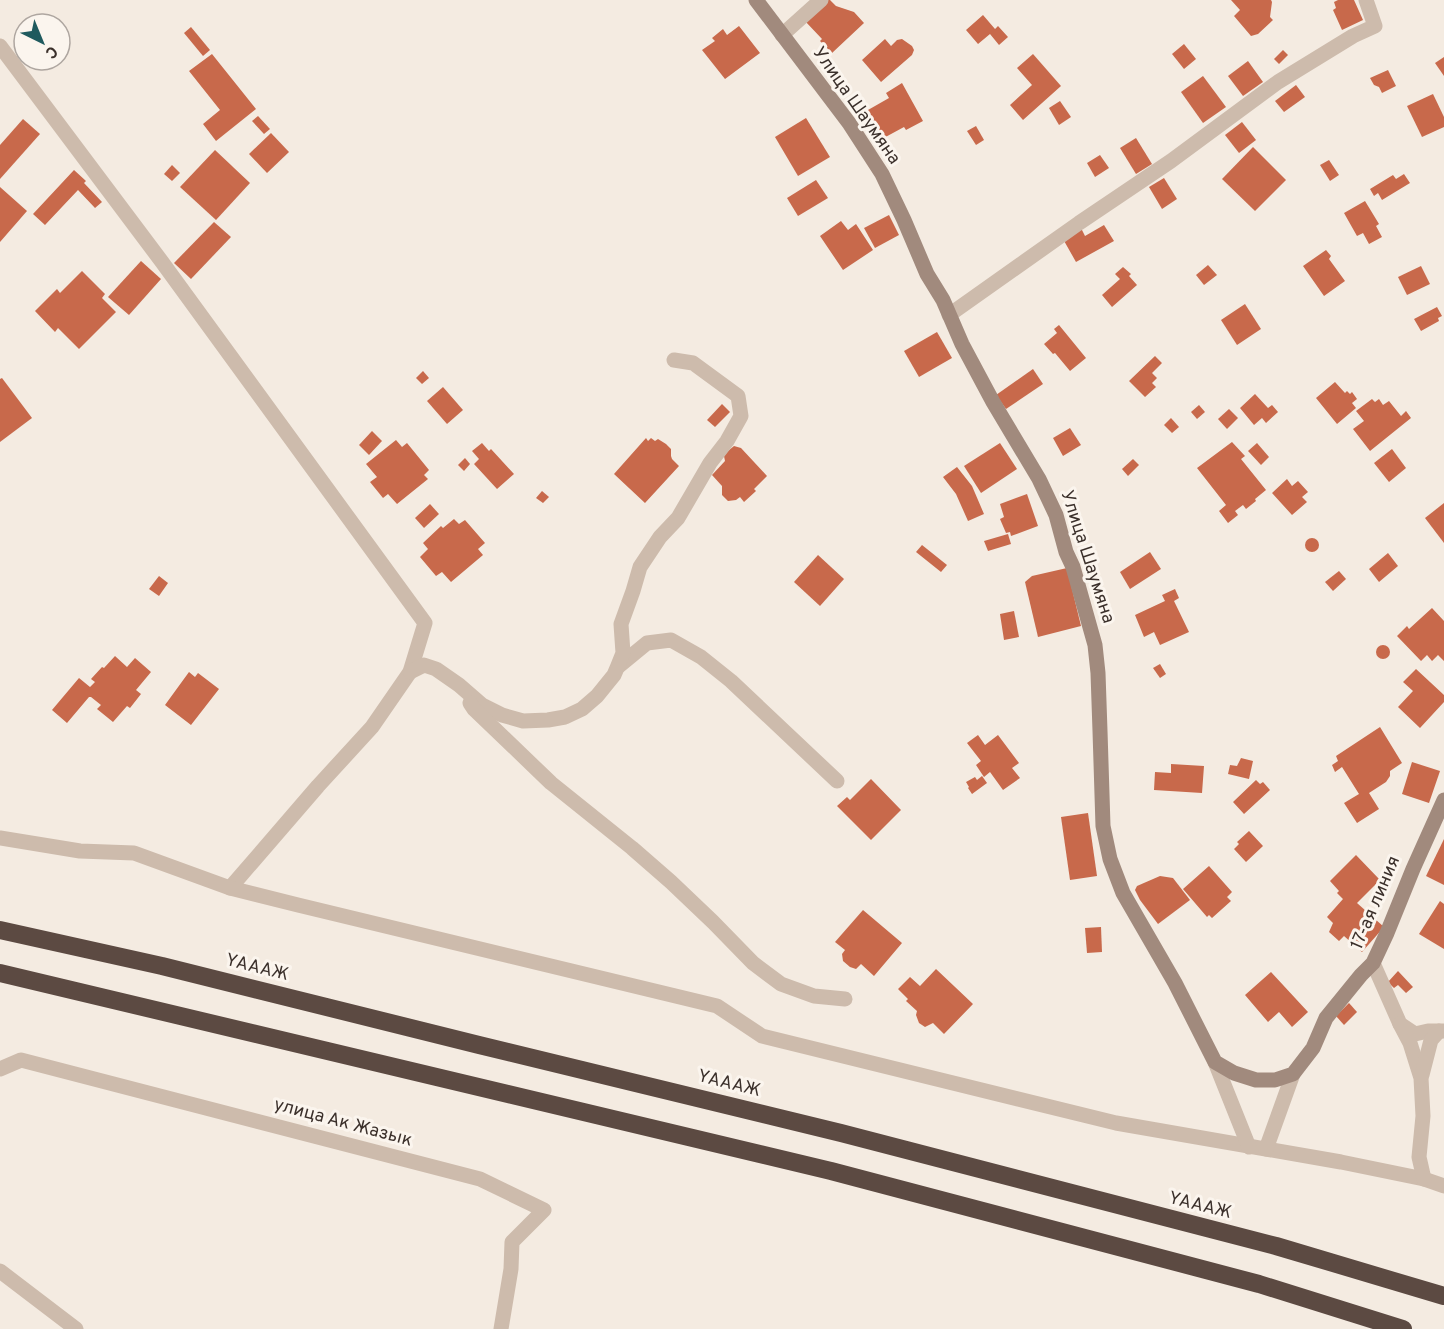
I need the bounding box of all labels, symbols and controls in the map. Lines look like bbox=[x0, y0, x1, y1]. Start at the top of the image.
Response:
north arrow bbox=[12, 12, 72, 72]
text: С bbox=[40, 41, 61, 62]
street label: Улица Шаумяна bbox=[807, 43, 905, 169]
street label: Улица Шаумяна bbox=[1055, 488, 1119, 626]
street label: 17-ая линия bbox=[1346, 853, 1406, 953]
street label: ҮАААЖ bbox=[223, 949, 291, 987]
street label: ҮАААЖ bbox=[695, 1065, 763, 1103]
street label: улица Ак Жазык bbox=[271, 1093, 415, 1153]
street label: ҮАААЖ bbox=[1166, 1187, 1234, 1225]

